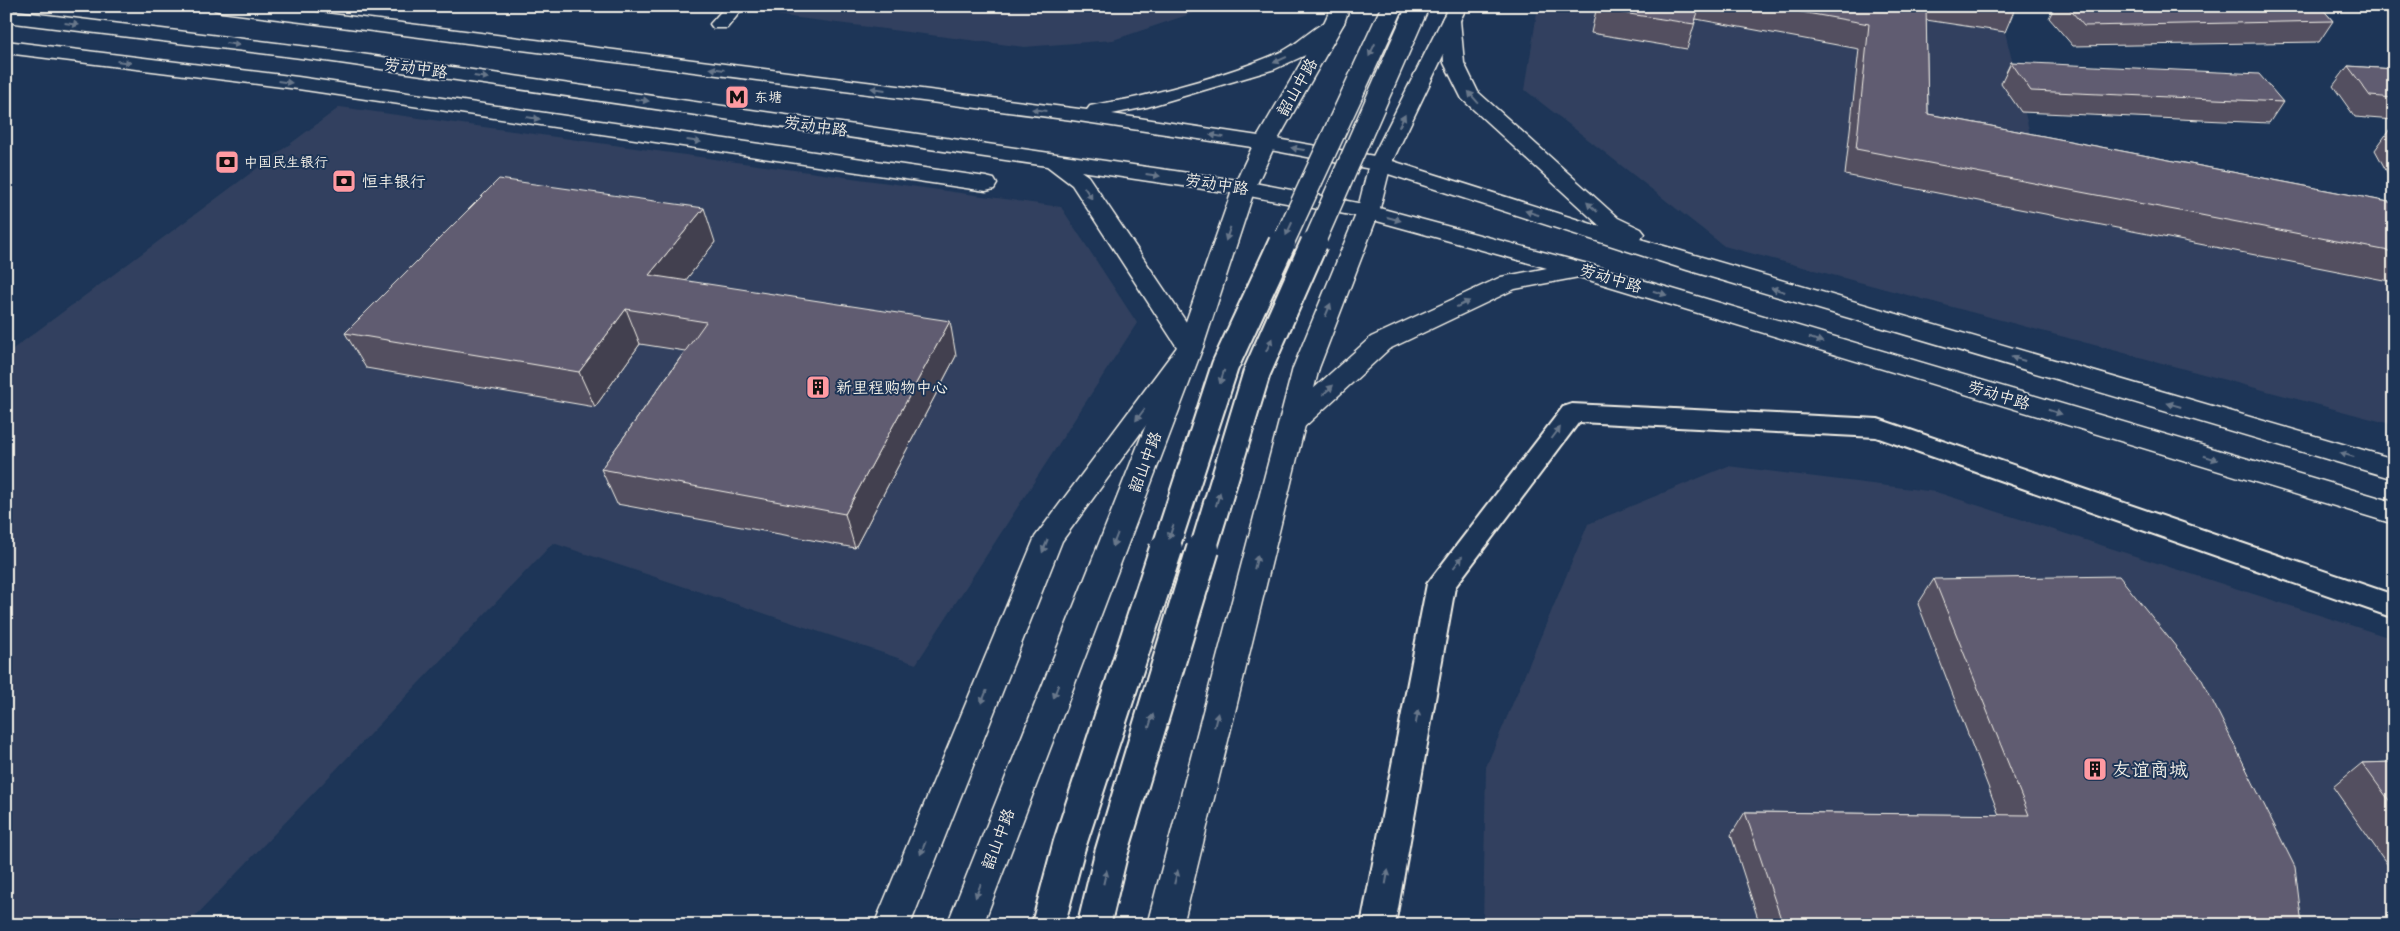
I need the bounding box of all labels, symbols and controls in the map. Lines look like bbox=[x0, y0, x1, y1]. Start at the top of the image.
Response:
one-way arrow bbox=[64, 20, 80, 28]
one-way arrow bbox=[226, 40, 242, 48]
one-way arrow bbox=[1368, 43, 1376, 57]
street label: 劳动中路 bbox=[383, 54, 449, 82]
street label: 韶山中路 bbox=[1273, 55, 1321, 119]
one-way arrow bbox=[1273, 56, 1287, 64]
one-way arrow bbox=[116, 58, 132, 66]
one-way arrow bbox=[708, 65, 724, 73]
one-way arrow bbox=[473, 73, 489, 81]
one-way arrow bbox=[278, 78, 294, 86]
metro station icon: 东塘 bbox=[724, 84, 750, 110]
one-way arrow bbox=[869, 85, 885, 93]
place label: 东塘 bbox=[754, 89, 782, 106]
one-way arrow bbox=[1467, 90, 1478, 103]
one-way arrow bbox=[634, 97, 650, 105]
one-way arrow bbox=[1031, 106, 1047, 114]
street label: 劳动中路 bbox=[783, 112, 849, 140]
one-way arrow bbox=[1397, 113, 1406, 128]
one-way arrow bbox=[525, 114, 541, 122]
one-way arrow bbox=[1209, 132, 1225, 140]
one-way arrow bbox=[686, 137, 702, 145]
one-way arrow bbox=[1289, 145, 1305, 153]
bank icon: 中国民生银行 bbox=[214, 149, 240, 175]
place label: 中国民生银行 bbox=[244, 154, 328, 171]
bank icon: 恒丰银行 bbox=[331, 168, 357, 194]
street label: 劳动中路 bbox=[1184, 170, 1250, 198]
one-way arrow bbox=[1145, 171, 1161, 179]
place label: 恒丰银行 bbox=[362, 172, 426, 191]
one-way arrow bbox=[1083, 186, 1092, 199]
one-way arrow bbox=[1587, 201, 1599, 213]
one-way arrow bbox=[1524, 209, 1539, 216]
one-way arrow bbox=[1387, 215, 1402, 223]
one-way arrow bbox=[1285, 222, 1293, 237]
one-way arrow bbox=[1224, 227, 1232, 242]
street label: 劳动中路 bbox=[1578, 260, 1644, 296]
one-way arrow bbox=[1770, 285, 1785, 293]
one-way arrow bbox=[1653, 290, 1668, 298]
one-way arrow bbox=[1456, 299, 1470, 307]
one-way arrow bbox=[1325, 303, 1333, 318]
one-way arrow bbox=[1809, 336, 1824, 344]
one-way arrow bbox=[1265, 338, 1273, 352]
one-way arrow bbox=[2010, 355, 2025, 363]
one-way arrow bbox=[1217, 370, 1225, 385]
building icon: 新里程购物中心 bbox=[805, 374, 831, 400]
street label: 劳动中路 bbox=[1966, 377, 2032, 413]
place label: 新里程购物中心 bbox=[836, 378, 948, 397]
one-way arrow bbox=[1321, 384, 1333, 396]
one-way arrow bbox=[2166, 400, 2181, 408]
one-way arrow bbox=[1134, 408, 1145, 421]
one-way arrow bbox=[2048, 408, 2063, 416]
one-way arrow bbox=[1551, 427, 1562, 440]
street label: 韶山中路 bbox=[1125, 429, 1165, 495]
one-way arrow bbox=[2339, 451, 2355, 459]
one-way arrow bbox=[2204, 455, 2219, 463]
one-way arrow bbox=[1215, 491, 1223, 506]
one-way arrow bbox=[1167, 524, 1175, 539]
one-way arrow bbox=[1111, 532, 1118, 547]
one-way arrow bbox=[1041, 539, 1049, 554]
one-way arrow bbox=[1252, 555, 1260, 570]
one-way arrow bbox=[1452, 556, 1463, 569]
one-way arrow bbox=[1052, 684, 1060, 699]
one-way arrow bbox=[980, 690, 988, 705]
one-way arrow bbox=[1413, 709, 1421, 725]
one-way arrow bbox=[1212, 712, 1220, 727]
one-way arrow bbox=[1148, 714, 1155, 729]
building icon: 友谊商城 bbox=[2082, 756, 2108, 782]
place label: 友谊商城 bbox=[2112, 758, 2188, 781]
street label: 韶山中路 bbox=[978, 806, 1018, 872]
one-way arrow bbox=[919, 840, 927, 855]
one-way arrow bbox=[1384, 868, 1392, 884]
one-way arrow bbox=[1101, 870, 1109, 885]
one-way arrow bbox=[1172, 870, 1180, 885]
one-way arrow bbox=[974, 884, 982, 899]

